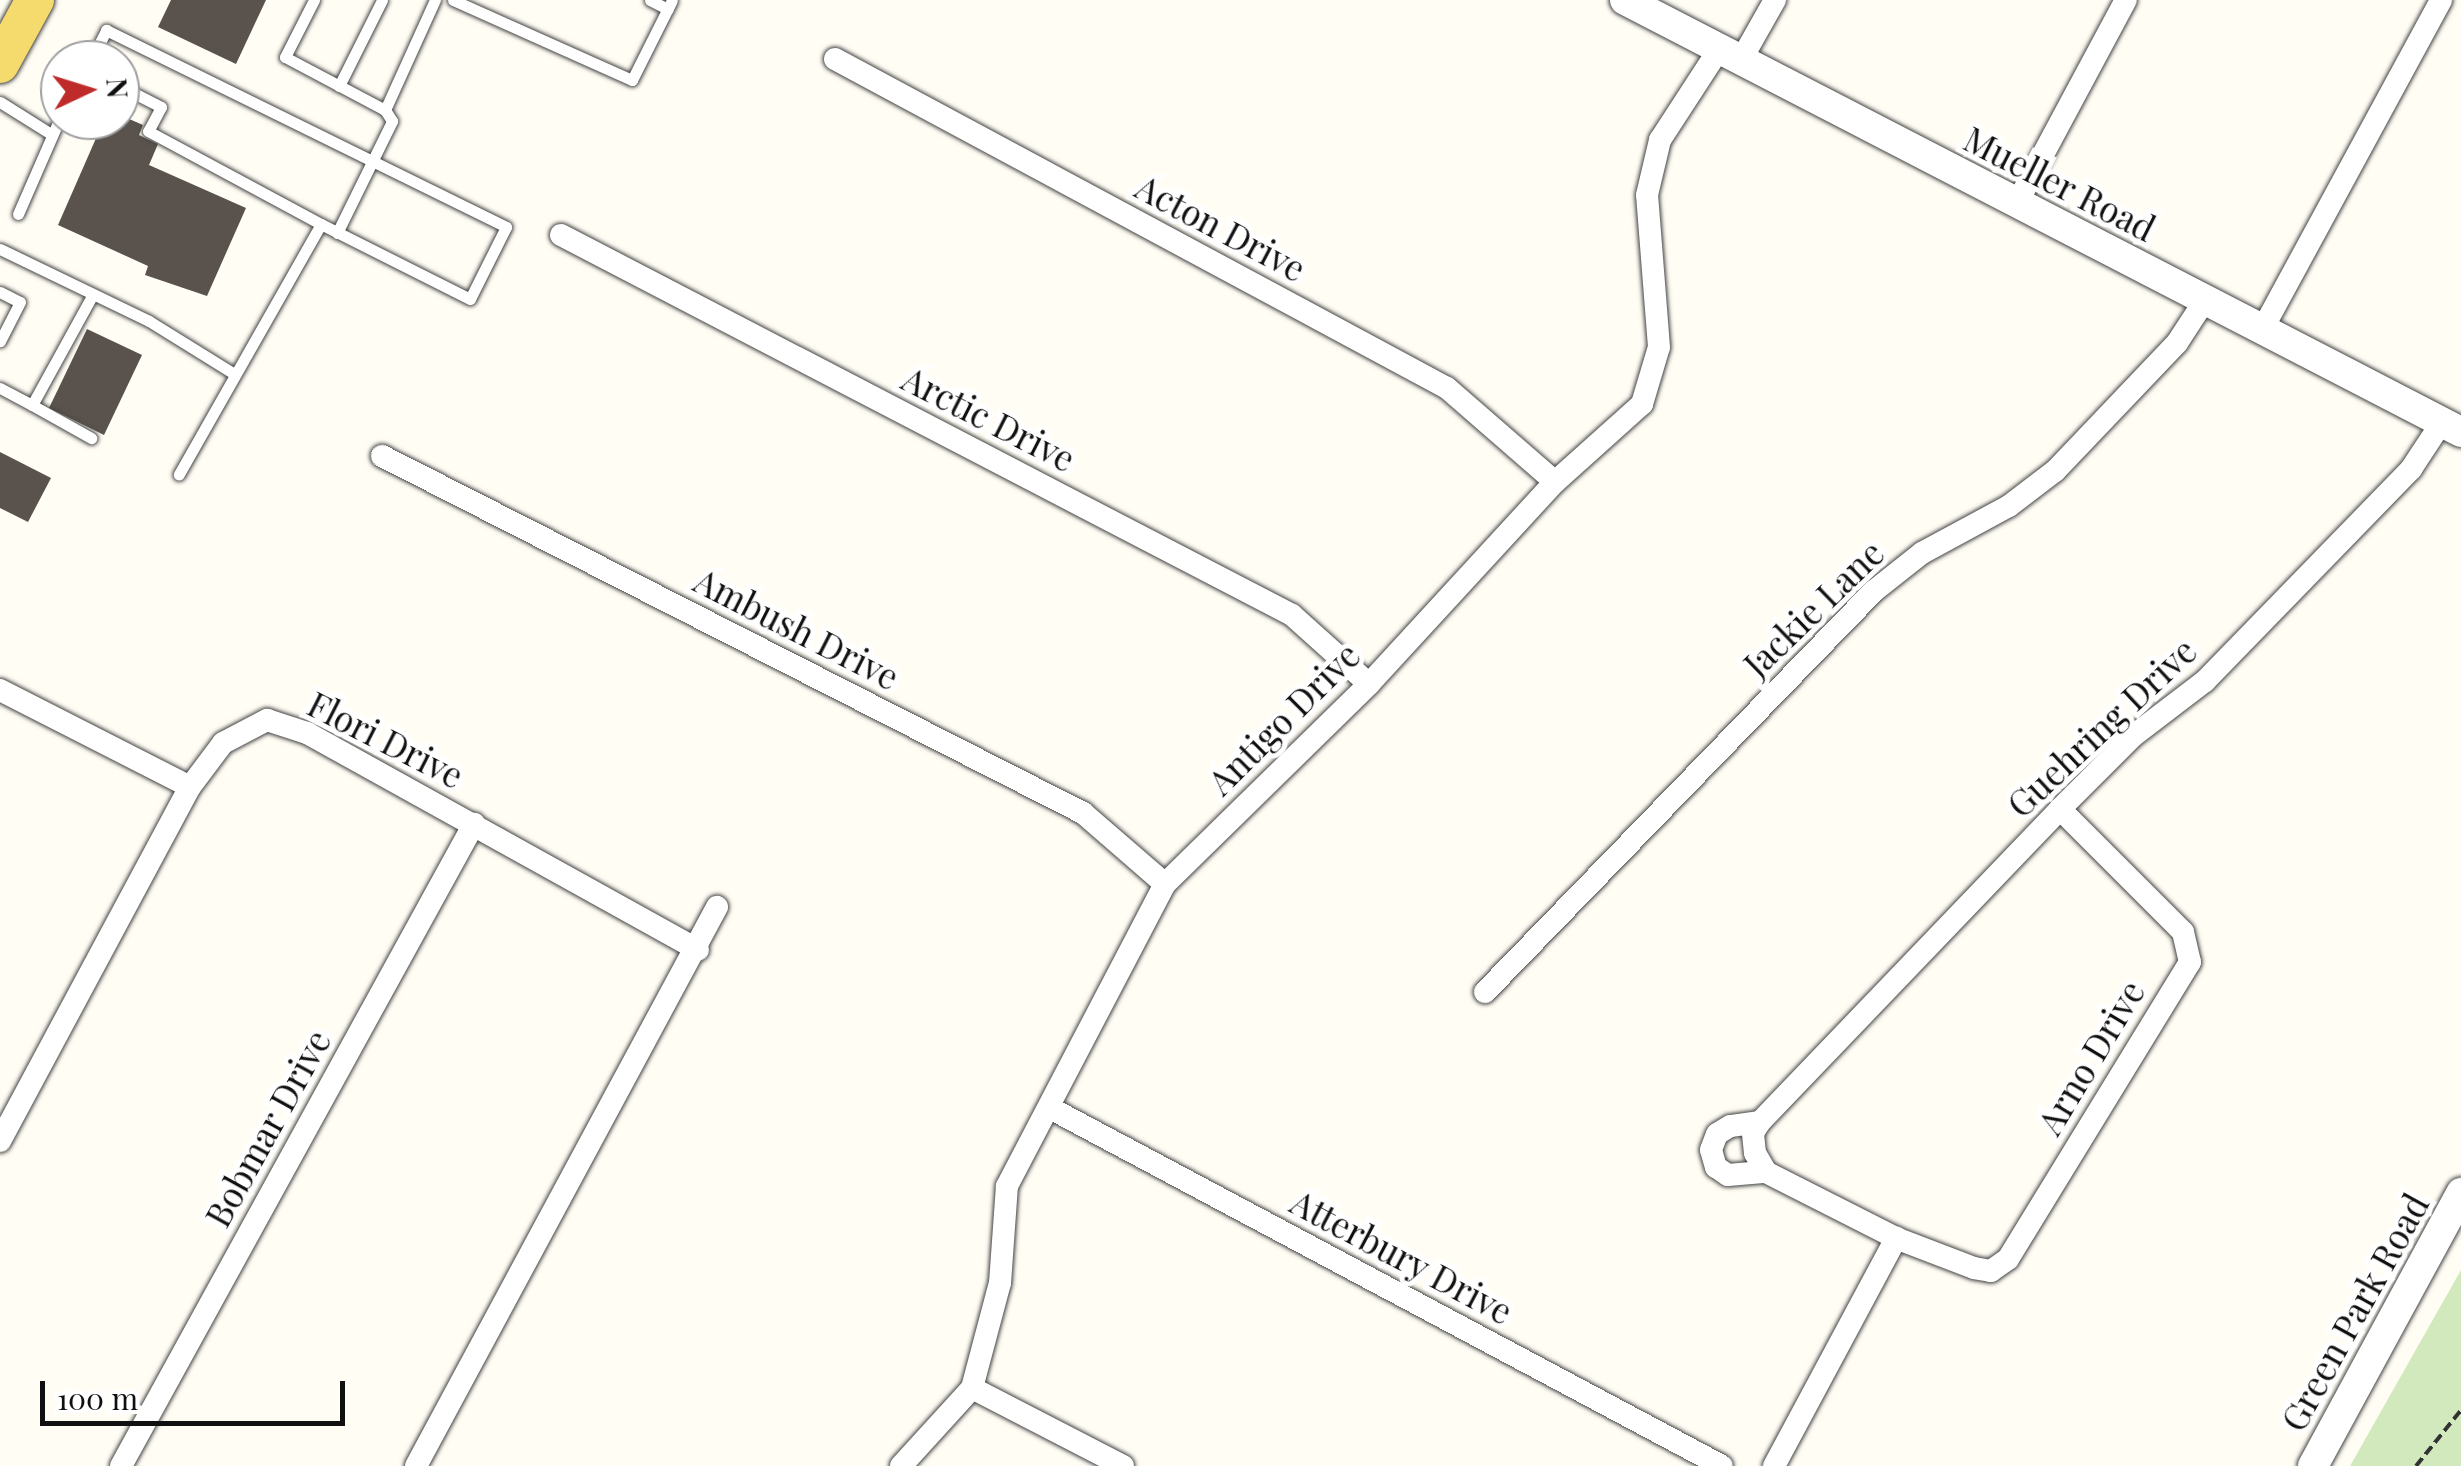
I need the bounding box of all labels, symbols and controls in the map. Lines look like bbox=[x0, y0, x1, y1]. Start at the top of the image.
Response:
north arrow bbox=[40, 40, 140, 140]
text: N bbox=[99, 77, 138, 99]
street label: Mueller Road bbox=[1957, 117, 2163, 249]
street label: Acton Drive bbox=[1129, 165, 1313, 289]
street label: Arctic Drive bbox=[896, 357, 1082, 479]
street label: Jackie Lane bbox=[1735, 531, 1891, 685]
street label: Ambush Drive bbox=[688, 558, 906, 698]
street label: Guehring Drive bbox=[1998, 629, 2204, 825]
street label: Antigo Drive bbox=[1198, 633, 1368, 803]
street label: Flori Drive bbox=[301, 682, 471, 796]
street label: Arno Drive bbox=[2028, 972, 2152, 1142]
street label: Bobmar Drive bbox=[196, 1022, 338, 1234]
street label: Atterbury Drive bbox=[1284, 1180, 1520, 1332]
street label: Green Park Road bbox=[2271, 1186, 2437, 1438]
scale bar bbox=[45, 1361, 350, 1423]
text: 100 m bbox=[57, 1378, 138, 1418]

